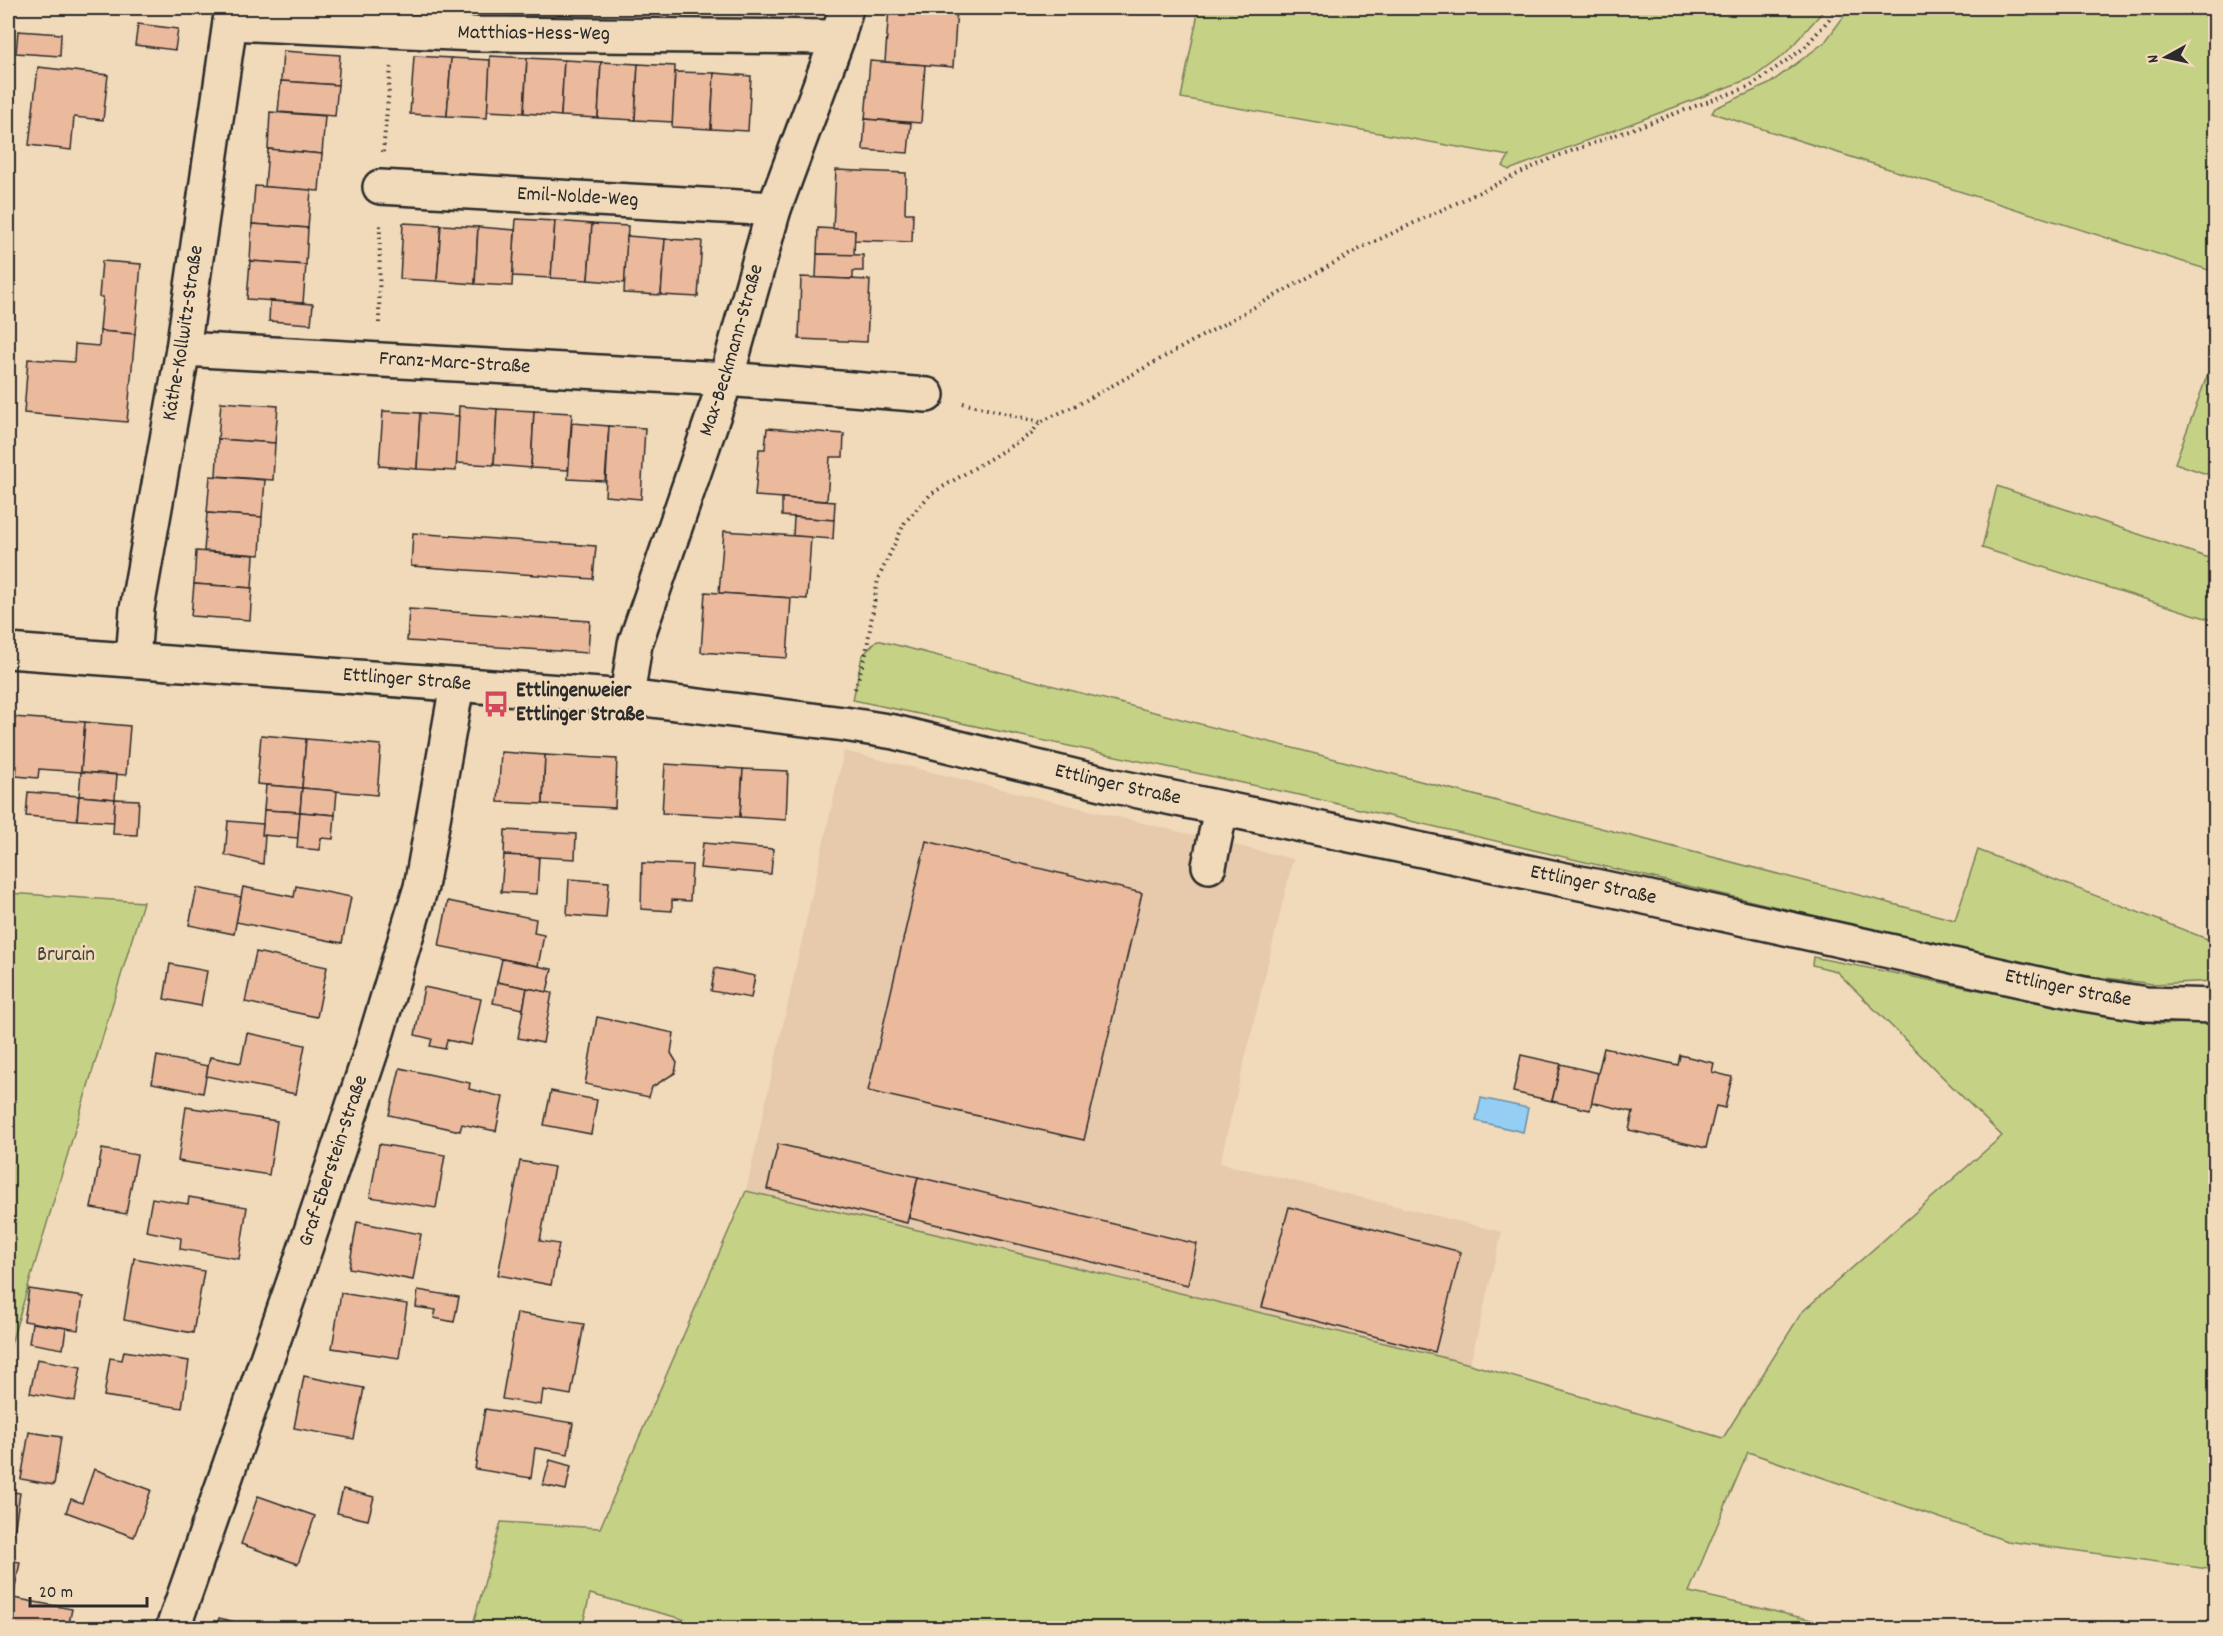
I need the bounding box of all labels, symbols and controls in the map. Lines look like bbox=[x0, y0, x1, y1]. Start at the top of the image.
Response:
street label: Matthias-Hess-Weg bbox=[457, 18, 610, 50]
north arrow bbox=[2136, 27, 2196, 87]
text: N bbox=[2142, 53, 2166, 64]
street label: Emil-Nolde-Weg bbox=[516, 180, 639, 216]
street label: Käthe-Kollwitz-Straße bbox=[156, 243, 213, 423]
street label: Max-Beckmann-Straße bbox=[692, 261, 773, 441]
street label: Franz-Marc-Straße bbox=[378, 345, 531, 383]
street label: Ettlinger Straße bbox=[342, 661, 472, 700]
place label: Ettlingenweier Ettlinger Straße bbox=[516, 677, 644, 731]
bus stop icon: Ettlingenweier Ettlinger Straße bbox=[481, 689, 511, 719]
street label: Ettlinger Straße bbox=[1051, 757, 1183, 814]
street label: Ettlinger Straße bbox=[1527, 858, 1659, 914]
park label: Brurain bbox=[37, 941, 95, 971]
street label: Ettlinger Straße bbox=[2002, 962, 2133, 1016]
street label: Graf-Eberstein-Straße bbox=[292, 1071, 377, 1251]
scale bar bbox=[30, 1570, 147, 1608]
text: 20 m bbox=[39, 1581, 73, 1606]

